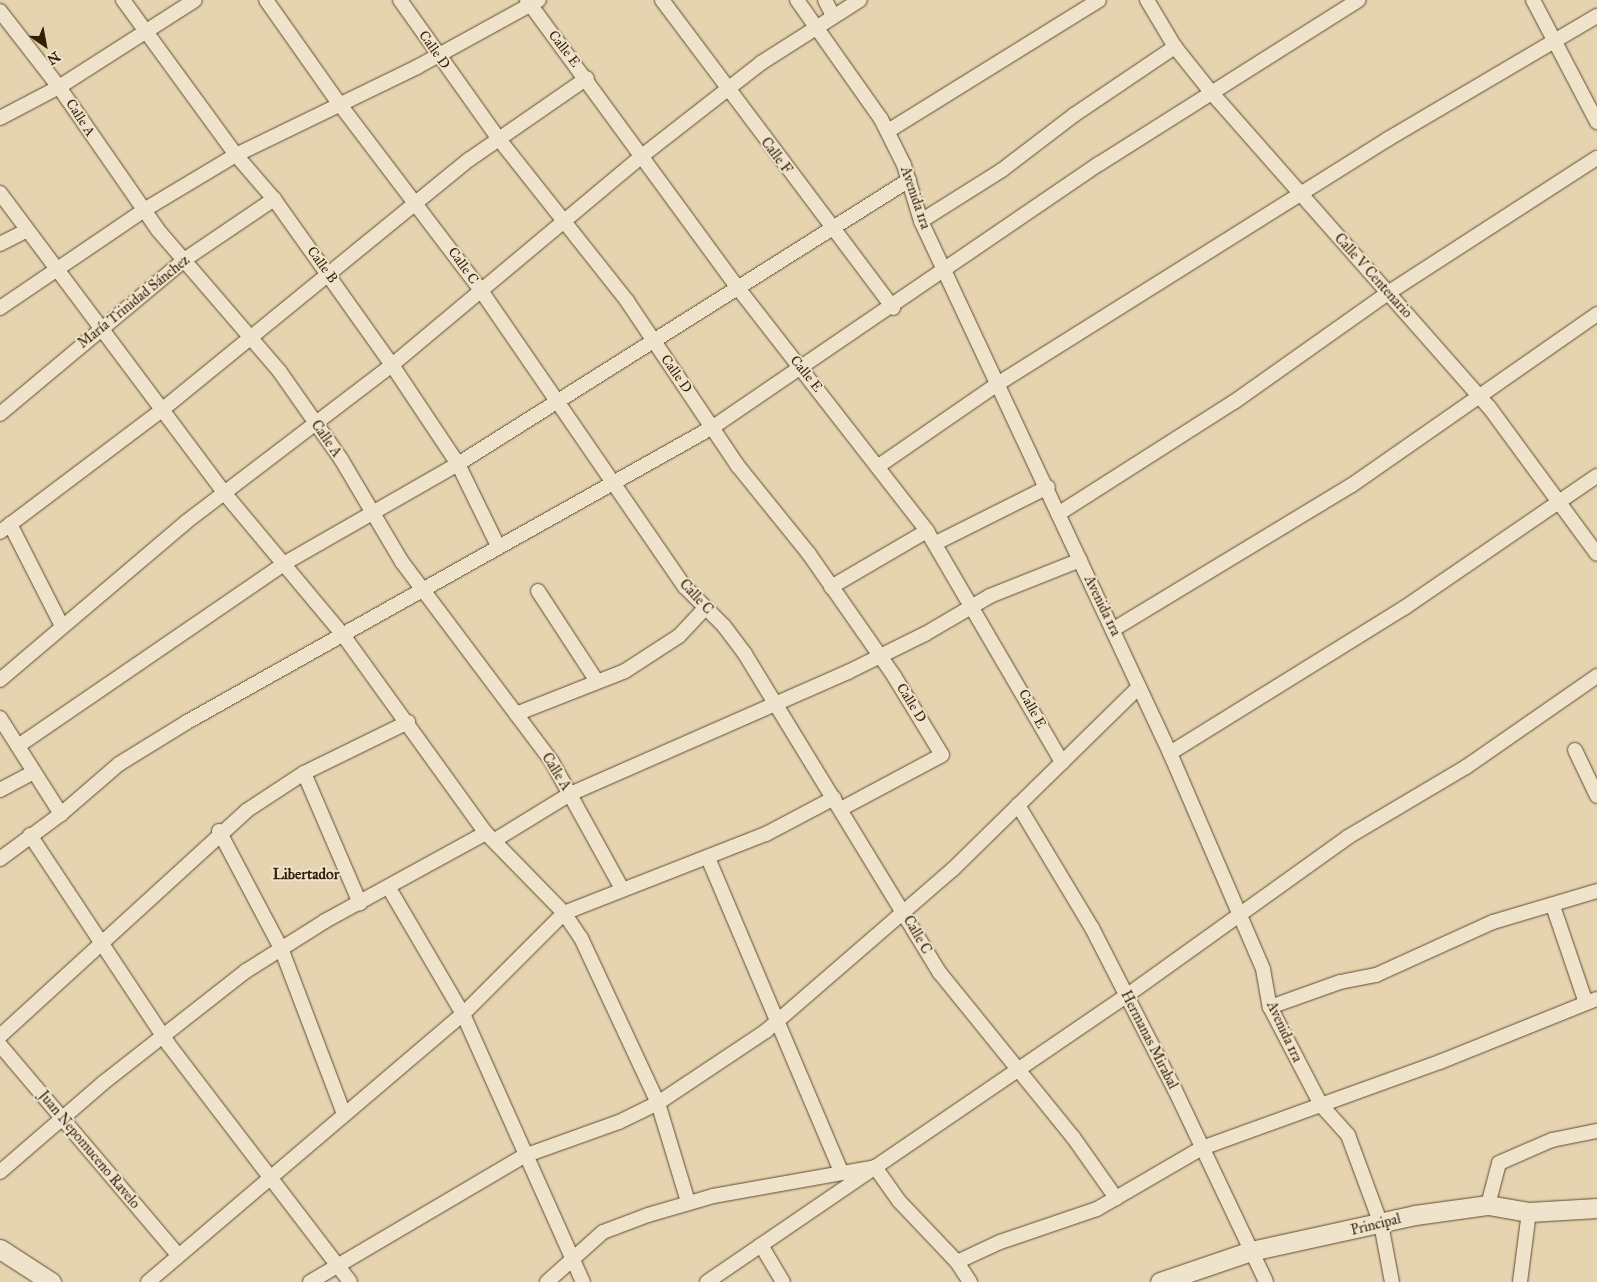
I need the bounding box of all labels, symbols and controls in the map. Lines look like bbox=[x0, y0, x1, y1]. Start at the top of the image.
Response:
north arrow bbox=[20, 20, 70, 70]
street label: Calle E bbox=[544, 27, 584, 71]
street label: Calle D bbox=[415, 28, 453, 72]
text: N bbox=[44, 48, 63, 68]
street label: Calle A bbox=[62, 96, 98, 140]
street label: Calle F bbox=[757, 135, 795, 177]
street label: Avenida 1ra bbox=[896, 164, 934, 232]
street label: Calle V Centenario bbox=[1331, 230, 1415, 322]
street label: Calle B bbox=[303, 243, 341, 287]
street label: Calle C bbox=[444, 244, 482, 288]
street label: María Trinidad Sánchez bbox=[75, 252, 193, 352]
street label: Calle D bbox=[657, 352, 695, 396]
street label: Calle E bbox=[786, 352, 826, 396]
street label: Calle A bbox=[307, 417, 345, 461]
street label: Avenida 1ra bbox=[1080, 573, 1124, 639]
street label: Calle C bbox=[676, 576, 716, 618]
street label: Calle D bbox=[893, 680, 929, 726]
street label: Calle E bbox=[1015, 687, 1049, 731]
street label: Calle A bbox=[538, 750, 574, 794]
district label: Libertador bbox=[273, 866, 339, 884]
street label: Calle C bbox=[899, 913, 935, 957]
street label: Hermanas Mirabal bbox=[1117, 988, 1181, 1092]
street label: Avenida 1ra bbox=[1263, 999, 1305, 1065]
street label: Juan Nepomuceno Ravelo bbox=[35, 1088, 143, 1212]
street label: Principal bbox=[1349, 1211, 1403, 1239]

